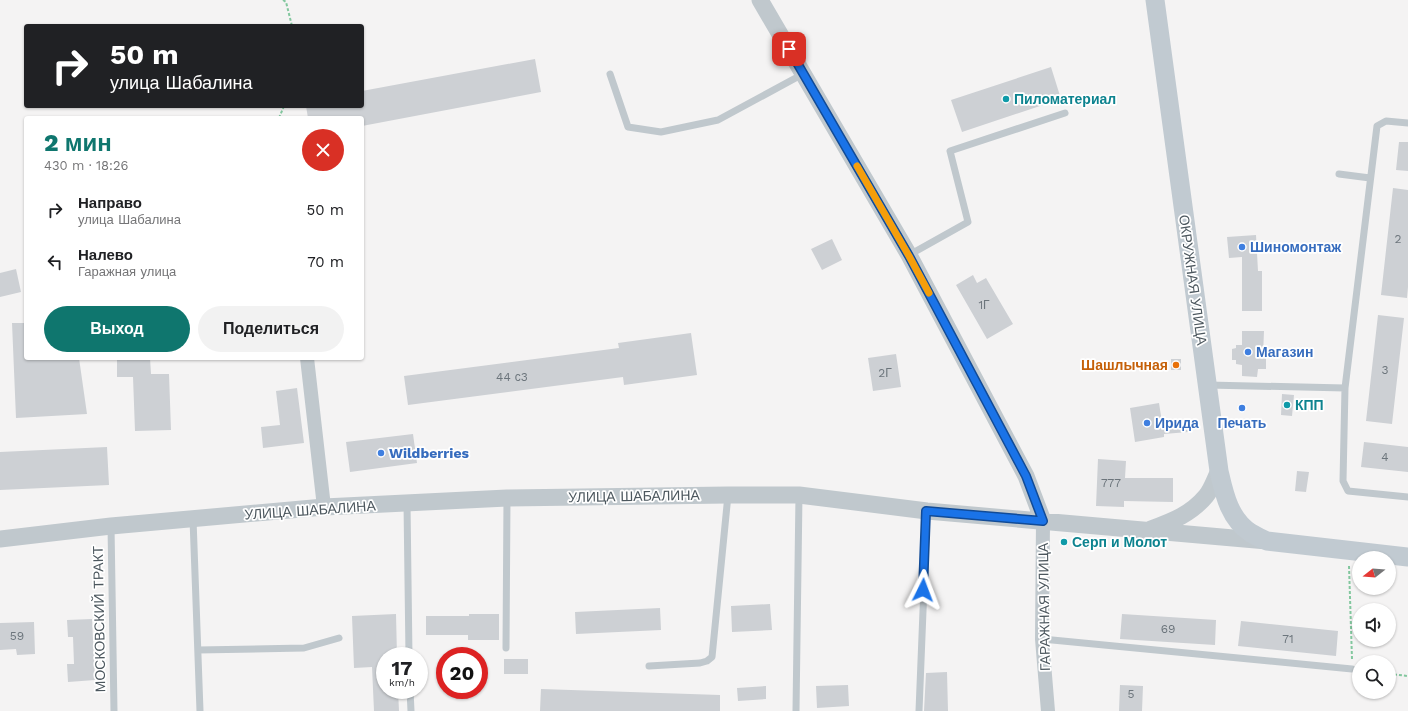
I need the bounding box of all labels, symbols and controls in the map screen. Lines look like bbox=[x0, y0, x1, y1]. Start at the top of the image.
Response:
pin bbox=[772, 32, 806, 66]
text: 50 m bbox=[110, 38, 179, 71]
icon: arrive bbox=[778, 38, 800, 60]
icon: right bbox=[44, 40, 96, 92]
text: улица Шабалина bbox=[110, 72, 253, 93]
place label: Пиломатериал bbox=[1014, 91, 1116, 107]
marker: Пиломатериал bbox=[1001, 94, 1011, 104]
text: 2 мин bbox=[44, 129, 112, 157]
button: close bbox=[302, 129, 344, 171]
text: 430 m · 18:26 bbox=[44, 158, 128, 173]
text: Направо bbox=[78, 194, 142, 212]
icon: right bbox=[44, 199, 66, 221]
text: 50 m bbox=[307, 201, 344, 219]
text: улица Шабалина bbox=[78, 212, 181, 227]
street label: ОКРУЖНАЯ УЛИЦА bbox=[1176, 214, 1210, 347]
house number: 2 bbox=[1395, 232, 1402, 246]
place label: Шиномонтаж bbox=[1250, 239, 1342, 255]
marker: Шиномонтаж bbox=[1237, 242, 1247, 252]
text: Налево bbox=[78, 246, 133, 264]
icon: left bbox=[44, 251, 66, 273]
text: 70 m bbox=[307, 253, 344, 271]
text: Гаражная улица bbox=[78, 264, 176, 279]
house number: 1Г bbox=[978, 298, 990, 312]
button: Выход bbox=[44, 306, 190, 352]
button: Поделиться bbox=[198, 306, 344, 352]
place label: Магазин bbox=[1256, 344, 1313, 360]
marker: Магазин bbox=[1243, 347, 1253, 357]
place label: Шашлычная bbox=[1081, 357, 1168, 373]
marker: Шашлычная bbox=[1171, 360, 1181, 370]
house number: 3 bbox=[1382, 363, 1389, 377]
house number: 2Г bbox=[878, 366, 892, 380]
house number: 44 с3 bbox=[496, 370, 528, 384]
place label: КПП bbox=[1295, 397, 1324, 413]
marker: КПП bbox=[1282, 400, 1292, 410]
marker: Печать bbox=[1237, 403, 1247, 413]
place label: Ирида bbox=[1155, 415, 1199, 431]
place label: Печать bbox=[1218, 415, 1267, 431]
marker: Ирида bbox=[1142, 418, 1152, 428]
place label: Wildberries bbox=[389, 445, 469, 461]
marker: Wildberries bbox=[376, 448, 386, 458]
house number: 4 bbox=[1381, 450, 1389, 464]
house number: 777 bbox=[1101, 476, 1121, 490]
street label: УЛИЦА ШАБАЛИНА bbox=[568, 487, 701, 505]
street label: УЛИЦА ШАБАЛИНА bbox=[244, 497, 377, 523]
place label: Серп и Молот bbox=[1072, 534, 1167, 550]
marker: Серп и Молот bbox=[1059, 537, 1069, 547]
street label: ГАРАЖНАЯ УЛИЦА bbox=[1035, 542, 1053, 671]
street label: МОСКОВСКИЙ ТРАКТ bbox=[89, 545, 108, 692]
north arrow bbox=[1352, 551, 1396, 595]
map controls bbox=[1352, 551, 1396, 699]
position arrow bbox=[902, 569, 944, 611]
button: sound bbox=[1352, 603, 1396, 647]
house number: 69 bbox=[1161, 622, 1175, 636]
house number: 59 bbox=[10, 629, 24, 643]
house number: 71 bbox=[1282, 632, 1294, 646]
speed limit sign: 20 bbox=[436, 647, 488, 699]
button: search bbox=[1352, 655, 1396, 699]
text: 17 bbox=[392, 656, 412, 680]
text: km/h bbox=[389, 677, 415, 688]
house number: 5 bbox=[1128, 687, 1135, 701]

